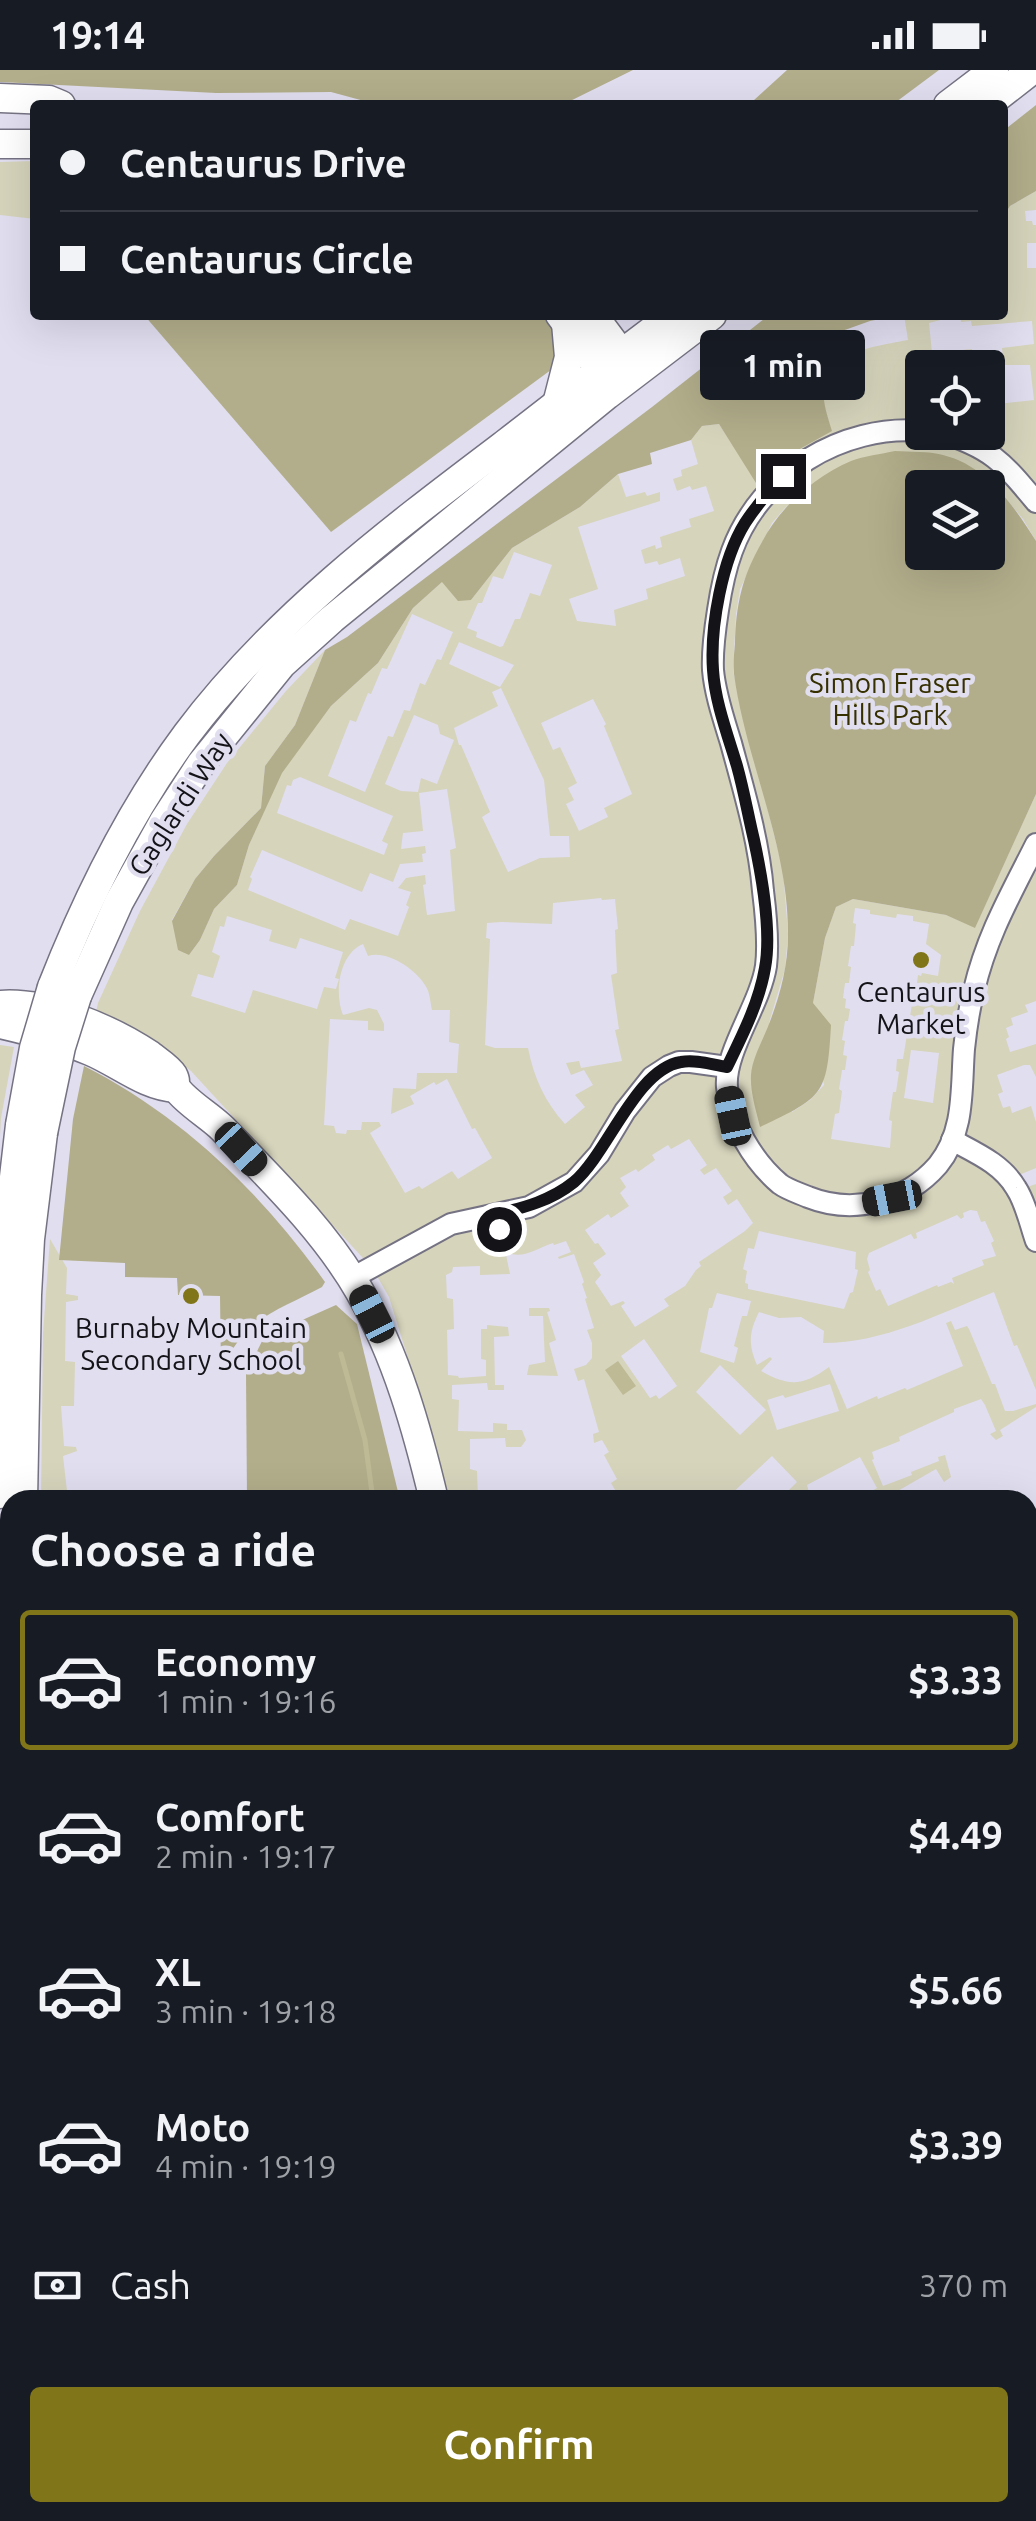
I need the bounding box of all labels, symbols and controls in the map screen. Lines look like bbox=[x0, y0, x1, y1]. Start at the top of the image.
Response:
text: 19:14 bbox=[50, 14, 145, 56]
text: Centaurus Drive bbox=[120, 142, 407, 184]
text: Centaurus Circle bbox=[120, 238, 414, 280]
callout: 1 min bbox=[700, 331, 866, 401]
text: 1 min bbox=[742, 347, 823, 383]
map controls bbox=[905, 350, 1005, 570]
button: locate bbox=[905, 350, 1005, 450]
route end bbox=[761, 454, 806, 499]
button: layers bbox=[905, 470, 1005, 570]
park label: Simon Fraser Hills Park bbox=[809, 667, 971, 730]
street label: Gaglardi Way bbox=[122, 726, 237, 881]
marker: Centaurus Market bbox=[910, 949, 932, 971]
place label: Centaurus Market bbox=[857, 976, 985, 1039]
car bbox=[712, 1084, 754, 1148]
car bbox=[210, 1117, 272, 1181]
car bbox=[860, 1178, 924, 1218]
route start bbox=[477, 1207, 522, 1252]
car bbox=[345, 1280, 399, 1348]
marker: Burnaby Mountain Secondary School bbox=[180, 1285, 202, 1307]
place label: Burnaby Mountain Secondary School bbox=[75, 1312, 307, 1375]
text: Choose a ride bbox=[30, 1524, 316, 1575]
icon: car bbox=[35, 1635, 125, 1725]
text: Economy bbox=[155, 1641, 316, 1683]
text: $3.33 bbox=[908, 1659, 1003, 1701]
text: 1 min · 19:16 bbox=[155, 1683, 337, 1719]
icon: car bbox=[35, 1790, 125, 1880]
text: Comfort bbox=[155, 1796, 305, 1838]
text: $4.49 bbox=[908, 1814, 1003, 1856]
text: 2 min · 19:17 bbox=[155, 1838, 337, 1874]
icon: car bbox=[35, 1945, 125, 2035]
text: XL bbox=[155, 1951, 201, 1993]
text: $5.66 bbox=[908, 1969, 1003, 2011]
text: 3 min · 19:18 bbox=[155, 1993, 337, 2029]
icon: car bbox=[35, 2100, 125, 2190]
text: Moto bbox=[155, 2106, 250, 2148]
text: $3.39 bbox=[908, 2124, 1003, 2166]
text: 4 min · 19:19 bbox=[155, 2148, 337, 2184]
icon: cash bbox=[30, 2258, 85, 2313]
text: Cash bbox=[110, 2264, 191, 2306]
text: 370 m bbox=[919, 2267, 1008, 2303]
button: Confirm bbox=[30, 2387, 1008, 2502]

